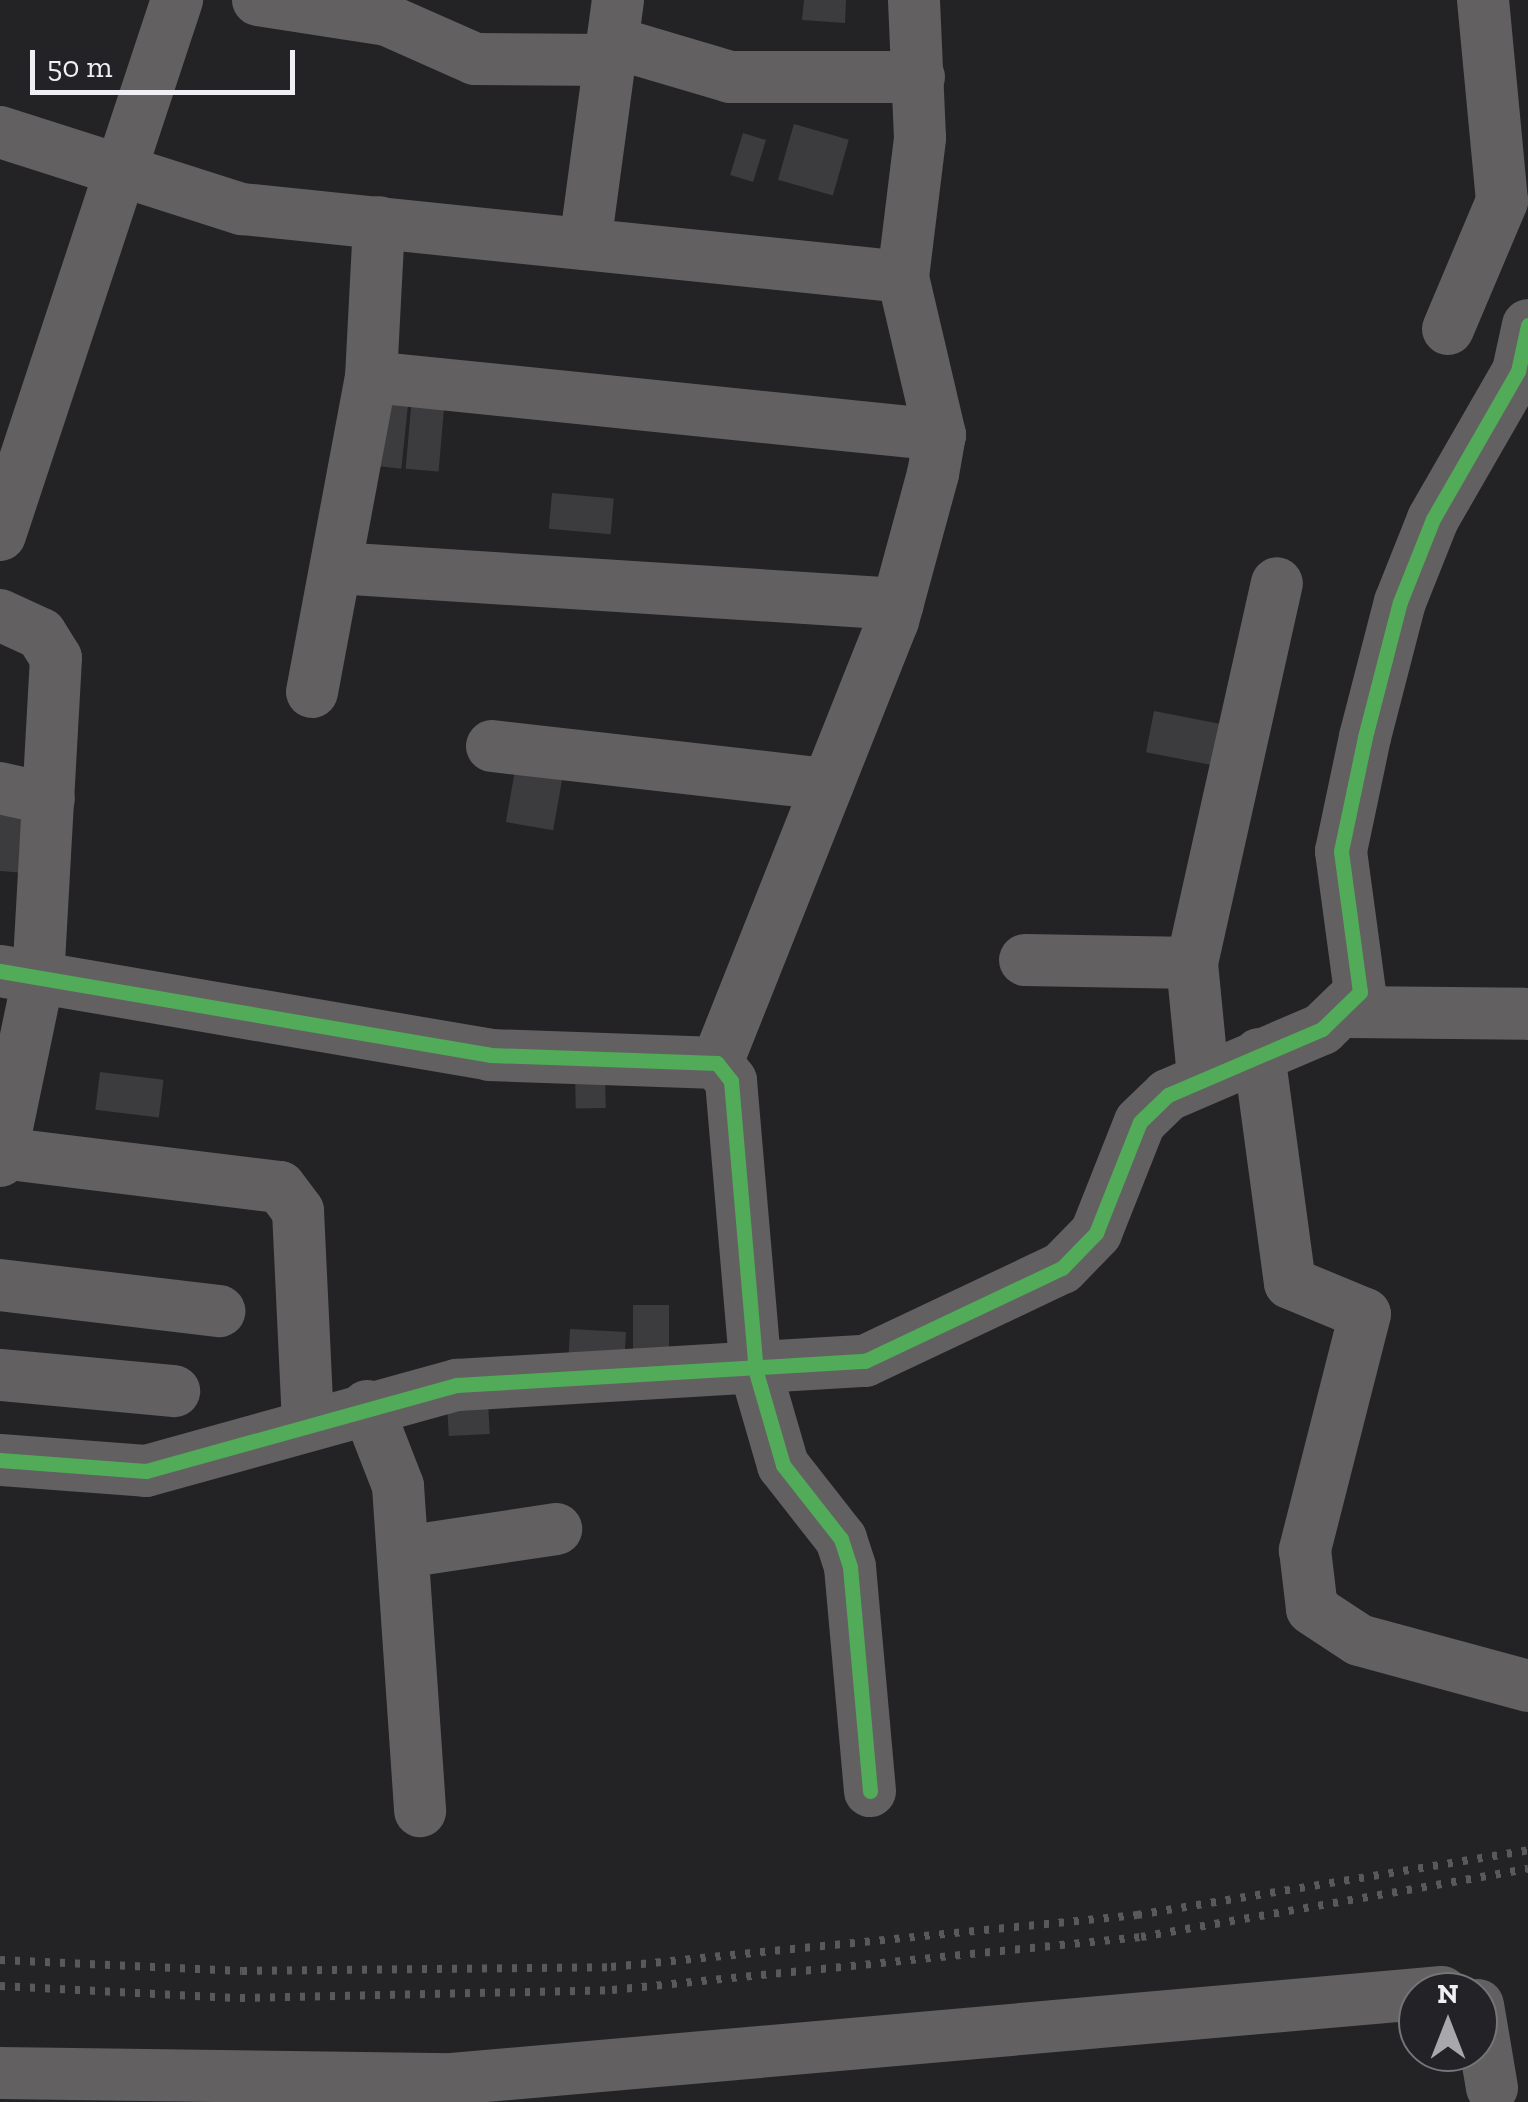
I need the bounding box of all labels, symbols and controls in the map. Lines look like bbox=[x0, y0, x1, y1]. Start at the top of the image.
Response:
scale bar bbox=[35, 30, 300, 92]
text: 50 m bbox=[47, 49, 112, 85]
north arrow bbox=[1398, 1972, 1498, 2072]
text: N bbox=[1437, 1977, 1459, 2010]

